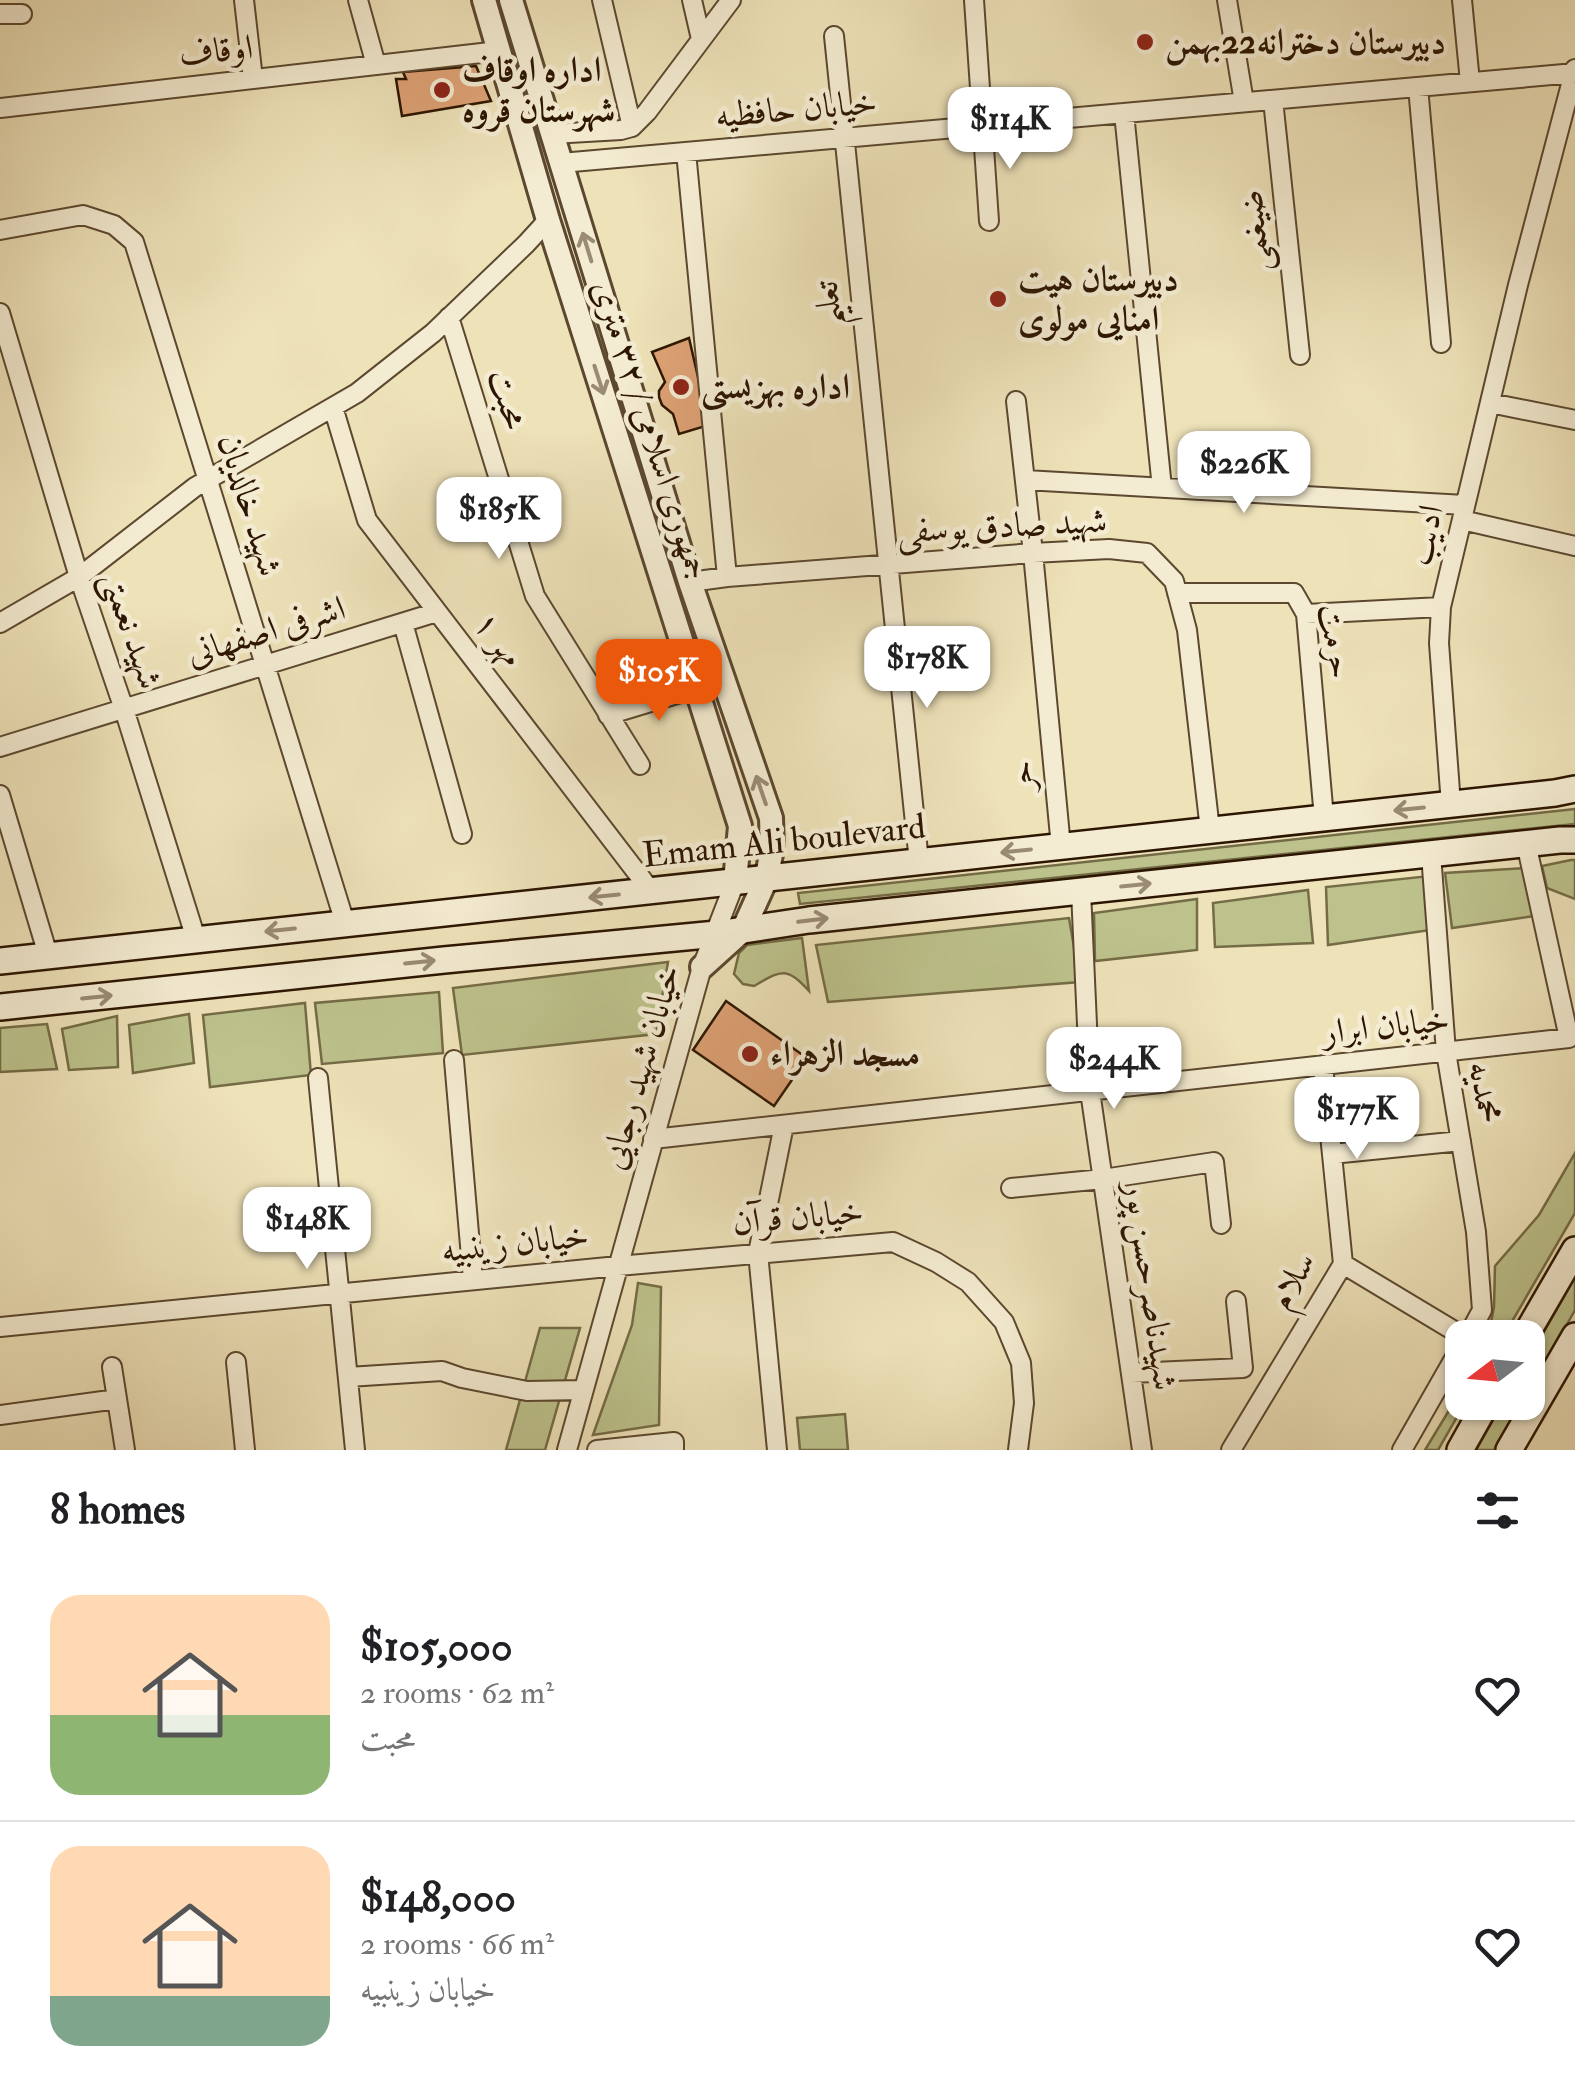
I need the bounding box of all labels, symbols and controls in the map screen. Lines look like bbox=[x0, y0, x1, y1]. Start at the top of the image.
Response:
place label: دبیرستان دخترانه22بهمن bbox=[1165, 20, 1446, 66]
street label: اوقاف bbox=[177, 25, 255, 77]
marker: دبیرستان دخترانه22بهمن bbox=[1134, 31, 1156, 53]
place label: اداره اوقاف شهرستان قروه bbox=[462, 48, 615, 133]
marker: اداره اوقاف شهرستان قروه bbox=[431, 79, 453, 101]
street label: خیابان حافظیه bbox=[713, 80, 879, 138]
pin: $114K bbox=[940, 87, 1080, 172]
text: $114K bbox=[970, 99, 1050, 139]
street label: ضیغمی bbox=[1228, 188, 1281, 274]
one-way arrow bbox=[577, 232, 595, 264]
place label: دبیرستان هیت امنایی مولوی bbox=[1018, 257, 1179, 341]
street label: جمهوری اسلامی / ۳۲ متری bbox=[582, 274, 720, 586]
street label: تعلیم bbox=[804, 277, 864, 329]
marker: دبیرستان هیت امنایی مولوی bbox=[987, 288, 1009, 310]
street label: محبت bbox=[478, 364, 538, 434]
one-way arrow bbox=[591, 364, 609, 395]
place label: اداره بهزیستی bbox=[701, 365, 850, 411]
marker: اداره بهزیستی bbox=[670, 376, 692, 398]
street label: شهید خالدیان bbox=[208, 429, 292, 581]
pin: $226K bbox=[1174, 431, 1314, 516]
text: $226K bbox=[1199, 443, 1289, 483]
pin: $185K bbox=[429, 477, 569, 562]
text: $185K bbox=[459, 489, 539, 529]
street label: شهید صادق یوسفی bbox=[896, 499, 1108, 556]
street label: ادیب bbox=[1396, 500, 1454, 570]
street label: شهید نعمتی bbox=[89, 565, 173, 695]
street label: اشرفی اصفهانی bbox=[181, 586, 351, 676]
street label: حرمت bbox=[1308, 600, 1364, 682]
street label: مهر ۱ bbox=[464, 602, 534, 676]
pin: $178K bbox=[857, 626, 997, 711]
text: $178K bbox=[886, 638, 968, 678]
pin: $105K bbox=[589, 639, 729, 724]
text: $105K bbox=[618, 651, 700, 691]
street label: حر bbox=[998, 759, 1045, 797]
one-way arrow bbox=[751, 775, 769, 807]
one-way arrow bbox=[1393, 800, 1425, 819]
street label: Emam Ali boulevard bbox=[640, 804, 928, 878]
one-way arrow bbox=[1001, 842, 1033, 861]
one-way arrow bbox=[1120, 875, 1152, 894]
one-way arrow bbox=[588, 886, 620, 905]
one-way arrow bbox=[797, 910, 829, 929]
one-way arrow bbox=[265, 921, 297, 940]
one-way arrow bbox=[403, 952, 436, 971]
street label: خیابان شهید رجایی bbox=[591, 960, 692, 1175]
one-way arrow bbox=[80, 987, 113, 1006]
street label: خیابان ابرار bbox=[1317, 997, 1452, 1055]
pin: $244K bbox=[1044, 1027, 1184, 1112]
place label: مسجد الزهراء bbox=[770, 1032, 920, 1077]
text: $244K bbox=[1068, 1039, 1160, 1079]
marker: مسجد الزهراء bbox=[739, 1043, 761, 1065]
street label: محمدیه bbox=[1458, 1058, 1512, 1126]
pin: $177K bbox=[1287, 1077, 1427, 1162]
text: $177K bbox=[1316, 1089, 1398, 1129]
street label: شهیدناصرحسن پور bbox=[1112, 1176, 1187, 1393]
pin: $148K bbox=[237, 1187, 377, 1272]
street label: خیابان قرآن bbox=[731, 1189, 865, 1245]
text: $148K bbox=[265, 1199, 349, 1239]
street label: خیابان زینبیه bbox=[439, 1213, 591, 1273]
street label: سلام bbox=[1259, 1244, 1333, 1322]
north arrow bbox=[1445, 1320, 1545, 1420]
map controls bbox=[1445, 1320, 1545, 1420]
icon: filters bbox=[1470, 1483, 1525, 1538]
text: 8 homes bbox=[50, 1484, 185, 1536]
text: $105,000 bbox=[360, 1621, 512, 1673]
icon: home bbox=[130, 1635, 250, 1755]
icon: heart bbox=[1470, 1668, 1525, 1723]
text: 2 rooms · 62 m² bbox=[360, 1673, 554, 1713]
text: محبت bbox=[360, 1719, 415, 1759]
text: $148,000 bbox=[360, 1872, 516, 1924]
icon: home bbox=[130, 1886, 250, 2006]
icon: heart bbox=[1470, 1919, 1525, 1974]
text: 2 rooms · 66 m² bbox=[360, 1924, 554, 1964]
text: خیابان زینبیه bbox=[360, 1970, 496, 2010]

